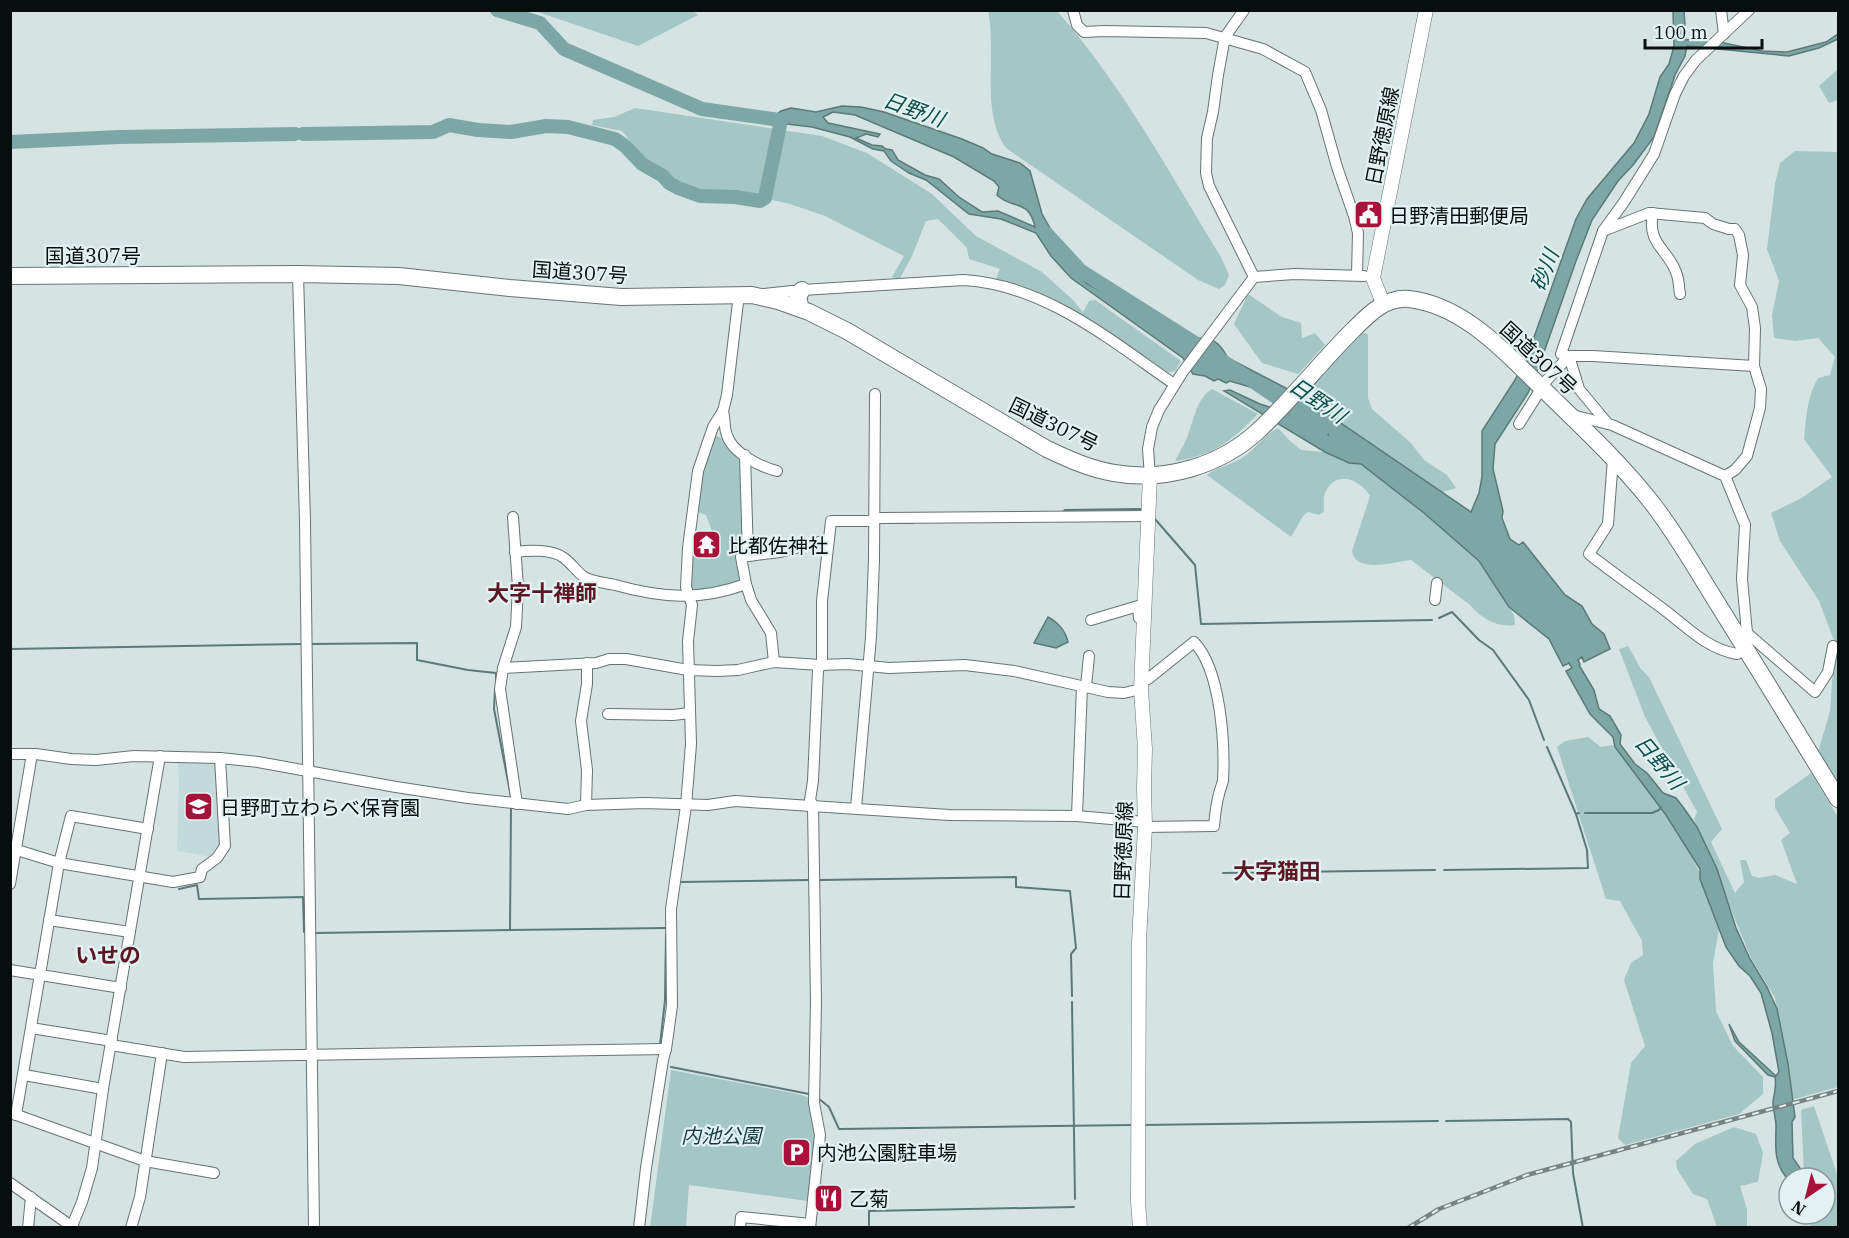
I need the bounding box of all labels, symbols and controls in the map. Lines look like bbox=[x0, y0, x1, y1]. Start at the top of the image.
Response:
scale bar bbox=[1645, 12, 1762, 50]
text: 100 m bbox=[1654, 21, 1708, 44]
street label: 日野徳原線 bbox=[1359, 84, 1405, 188]
water label: 日野川 bbox=[880, 85, 950, 134]
public building icon: 日野清田郵便局 bbox=[1352, 199, 1384, 231]
place label: 日野清田郵便局 bbox=[1389, 202, 1529, 229]
street label: 国道307号 bbox=[45, 242, 141, 269]
water label: 砂川 bbox=[1523, 244, 1565, 295]
street label: 国道307号 bbox=[531, 255, 629, 289]
street label: 国道307号 bbox=[1495, 315, 1583, 401]
water label: 日野川 bbox=[1284, 371, 1354, 430]
street label: 国道307号 bbox=[1005, 391, 1103, 457]
temple icon: 比都佐神社 bbox=[691, 529, 723, 561]
place label: 比都佐神社 bbox=[728, 532, 828, 559]
district label: 大字十禅師 bbox=[487, 578, 597, 607]
water label: 日野川 bbox=[1629, 729, 1692, 797]
school or university icon: 日野町立わらべ保育園 bbox=[183, 791, 215, 823]
place label: 日野町立わらべ保育園 bbox=[220, 794, 420, 821]
street label: 日野徳原線 bbox=[1108, 801, 1138, 901]
district label: 大字猫田 bbox=[1233, 856, 1321, 885]
district label: いせの bbox=[75, 940, 141, 969]
park label: 内池公園 bbox=[681, 1122, 764, 1149]
parking icon: 内池公園駐車場 bbox=[780, 1136, 812, 1168]
place label: 内池公園駐車場 bbox=[817, 1139, 957, 1166]
north arrow bbox=[1777, 1166, 1837, 1226]
restaurant icon: 乙菊 bbox=[812, 1182, 844, 1214]
place label: 乙菊 bbox=[849, 1185, 889, 1212]
text: N bbox=[1787, 1196, 1809, 1220]

